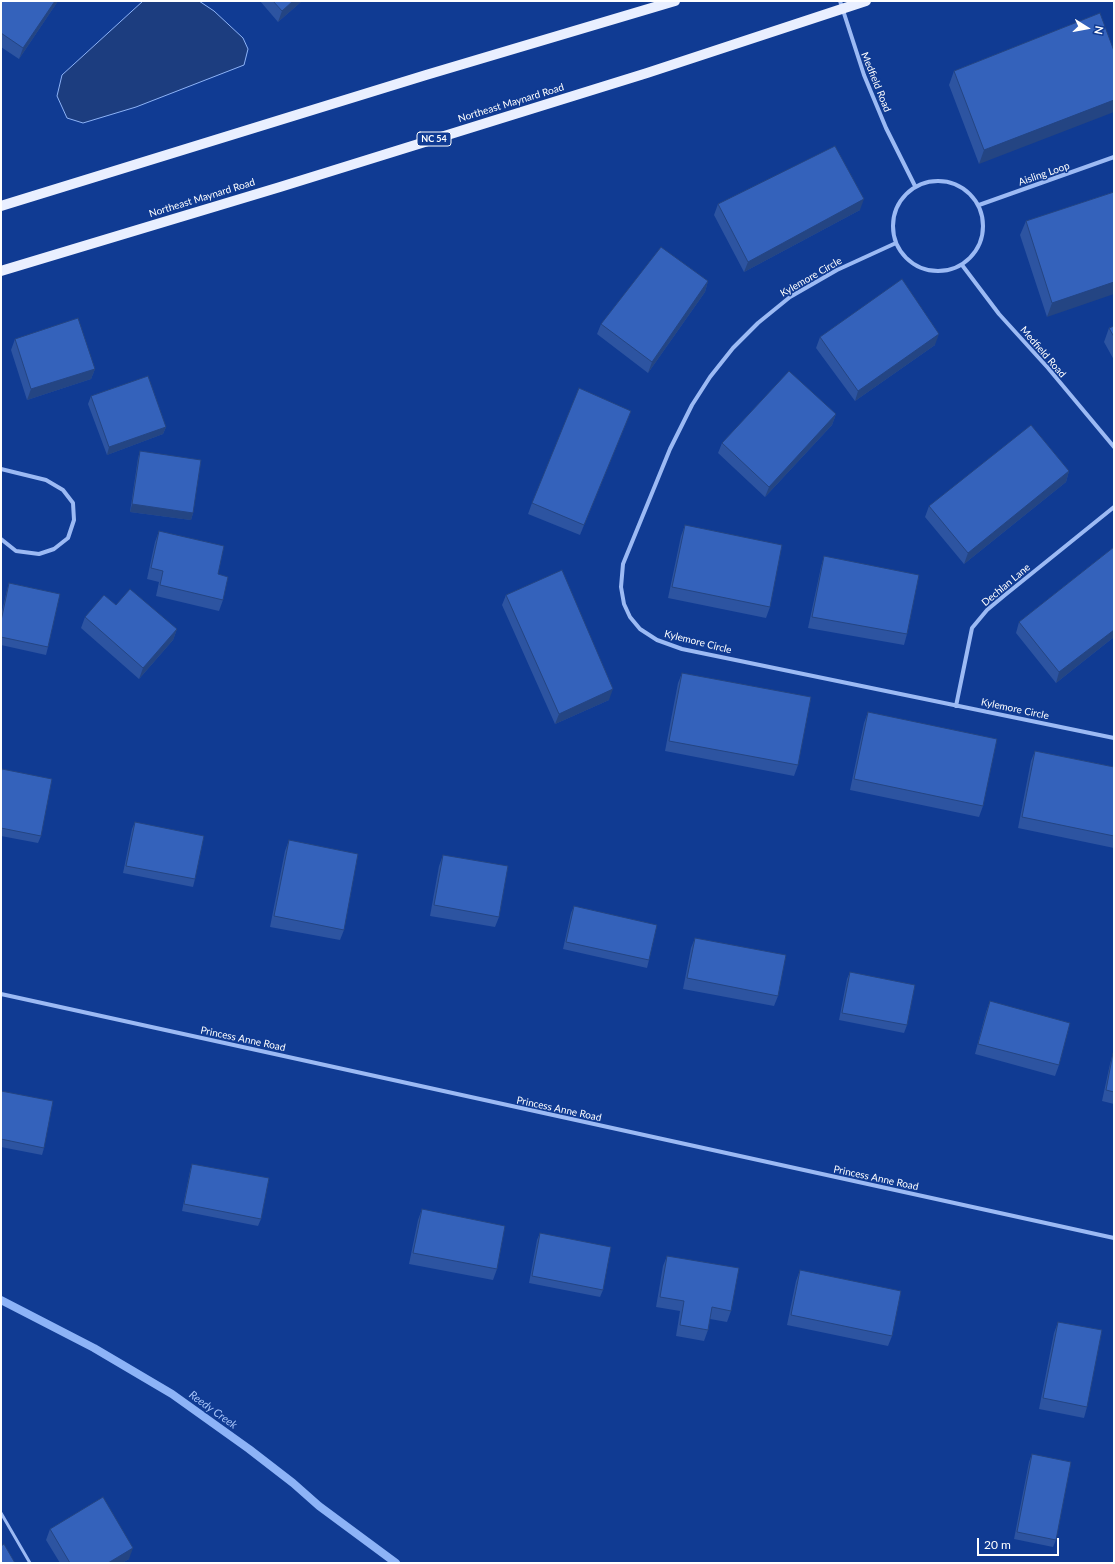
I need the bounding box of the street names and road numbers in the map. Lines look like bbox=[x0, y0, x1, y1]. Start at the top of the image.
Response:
street label: Medfield Road bbox=[859, 50, 893, 114]
street label: Northeast Maynard Road bbox=[457, 81, 565, 125]
road number: NC 54 bbox=[417, 132, 451, 146]
street label: Aisling Loop bbox=[1017, 160, 1071, 188]
street label: Northeast Maynard Road bbox=[148, 176, 256, 220]
street label: Kylemore Circle bbox=[778, 255, 844, 299]
street label: Medfield Road bbox=[1018, 324, 1068, 380]
street label: Dechlan Lane bbox=[979, 561, 1033, 609]
street label: Kylemore Circle bbox=[663, 628, 733, 656]
street label: Kylemore Circle bbox=[980, 696, 1050, 722]
street label: Princess Anne Road bbox=[199, 1024, 287, 1054]
street label: Princess Anne Road bbox=[515, 1094, 603, 1124]
street label: Princess Anne Road bbox=[832, 1163, 920, 1193]

